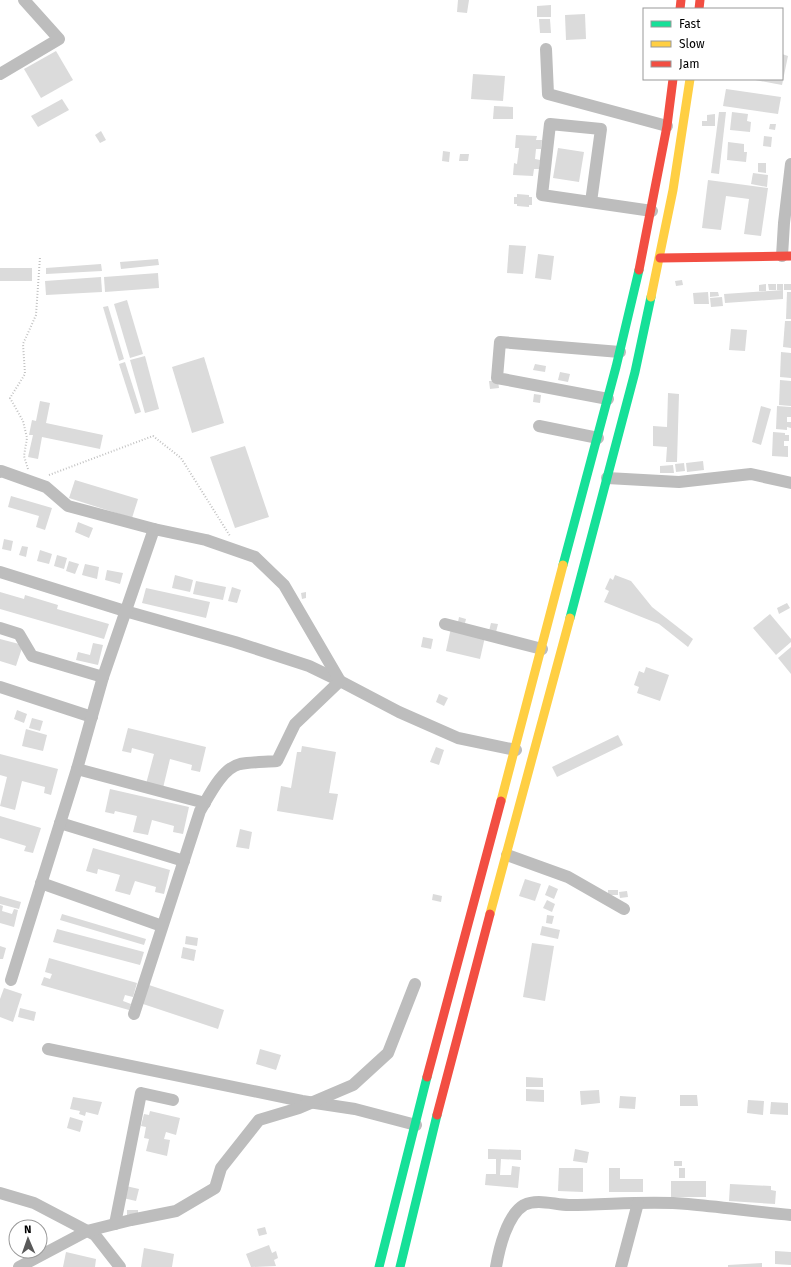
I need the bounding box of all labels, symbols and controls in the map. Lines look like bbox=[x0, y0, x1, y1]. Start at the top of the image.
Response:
legend bbox=[643, 8, 783, 80]
text: Fast bbox=[679, 17, 701, 31]
text: Slow bbox=[679, 37, 705, 51]
text: Jam bbox=[679, 57, 699, 71]
north arrow bbox=[8, 1219, 48, 1259]
text: N bbox=[24, 1223, 32, 1236]

